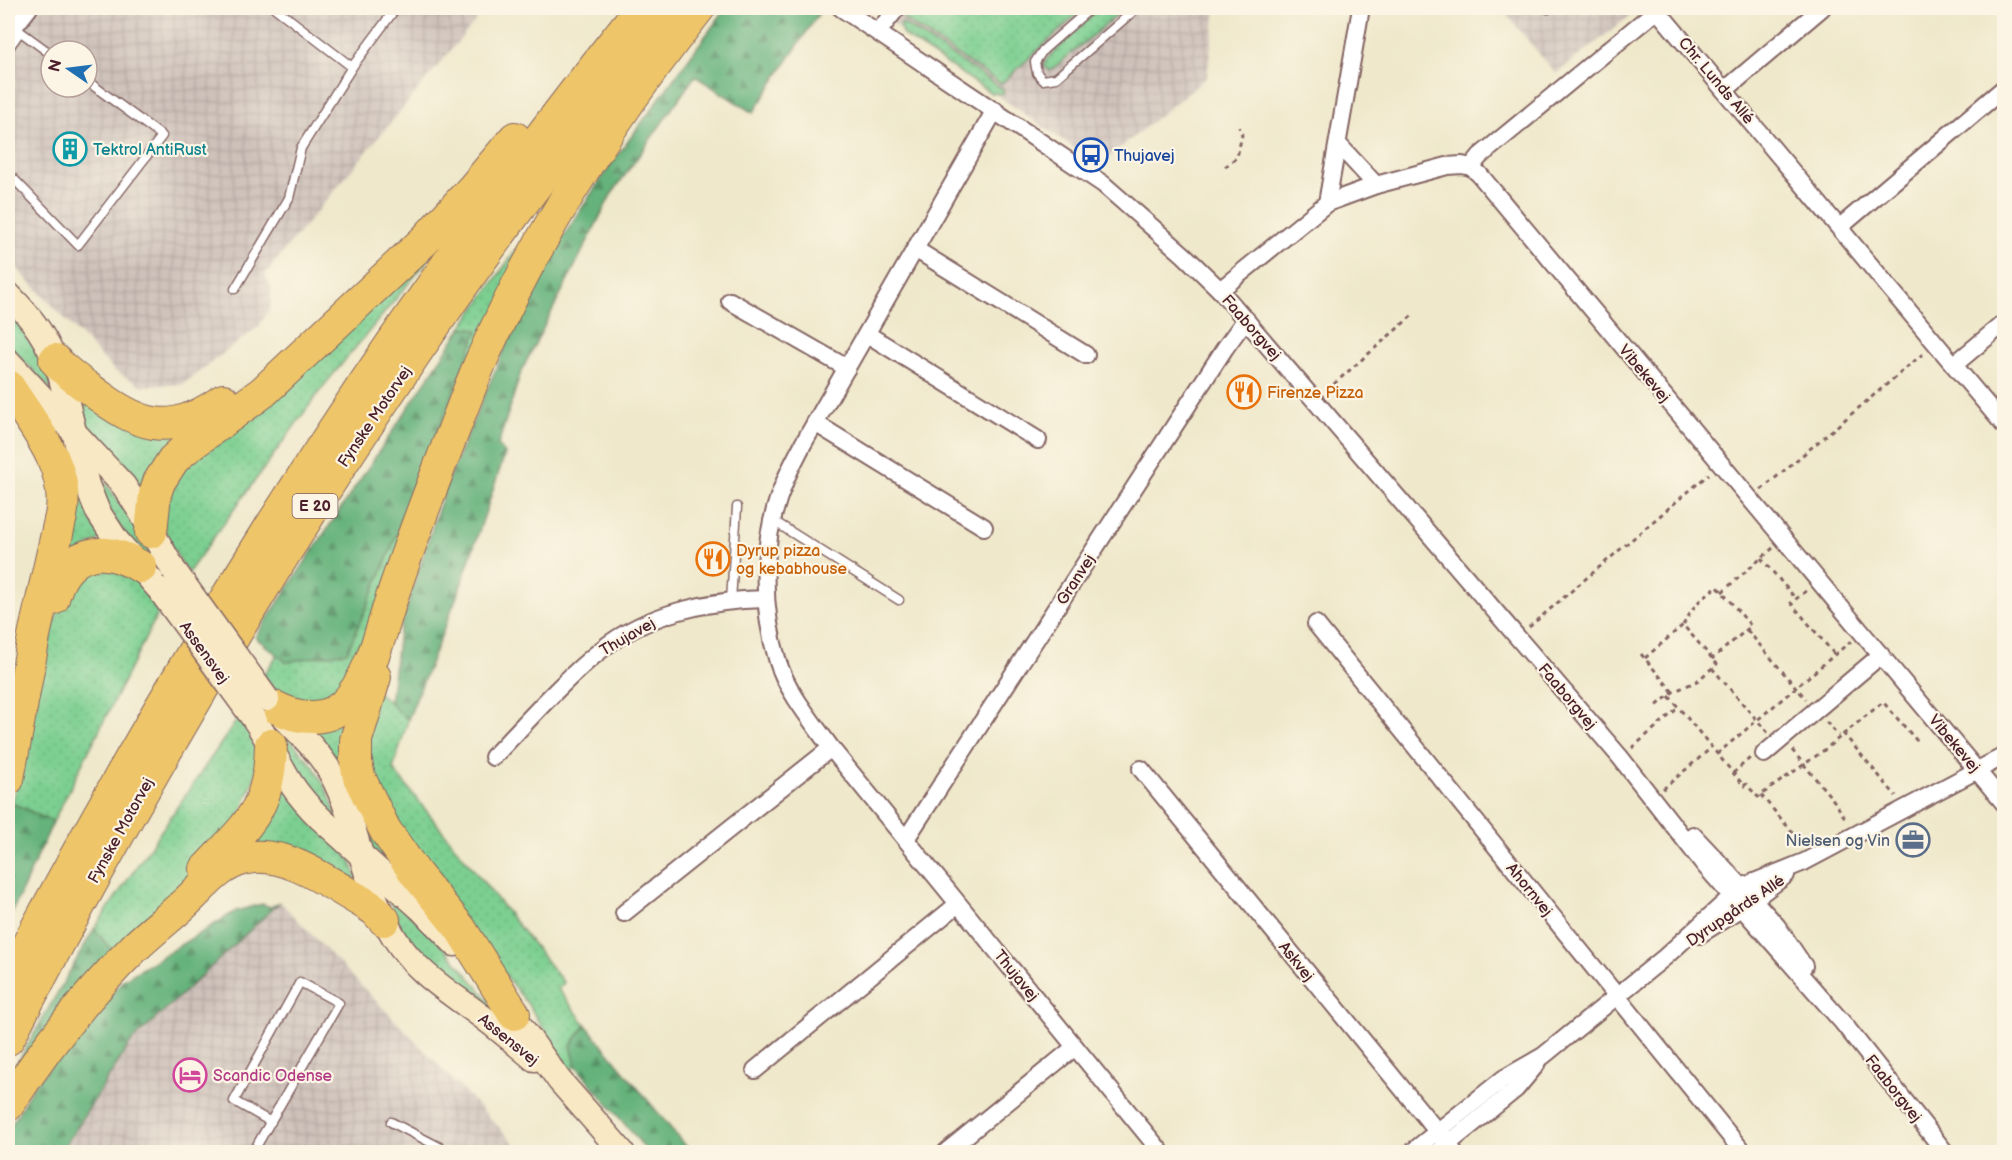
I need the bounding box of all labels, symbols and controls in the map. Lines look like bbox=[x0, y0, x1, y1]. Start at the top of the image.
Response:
street label: Chr. Lunds Allé bbox=[1674, 34, 1758, 129]
north arrow bbox=[39, 39, 99, 99]
text: N bbox=[45, 58, 67, 74]
building icon: Tektrol AntiRust bbox=[52, 131, 88, 167]
bus stop icon: Thujavej bbox=[1073, 137, 1109, 173]
place label: Tektrol AntiRust bbox=[93, 141, 207, 160]
place label: Thujavej bbox=[1114, 147, 1175, 166]
street label: Faaborgvej bbox=[1217, 291, 1285, 365]
street label: Vibekevej bbox=[1614, 341, 1674, 407]
street label: Fynske Motorvej bbox=[334, 363, 416, 471]
restaurant icon: Firenze Pizza bbox=[1226, 374, 1262, 410]
place label: Firenze Pizza bbox=[1267, 384, 1363, 403]
road number: E 20 bbox=[292, 494, 338, 518]
restaurant icon: Dyrup pizza og kebabhouse bbox=[695, 541, 731, 577]
place label: Dyrup pizza og kebabhouse bbox=[736, 542, 847, 579]
street label: Granvej bbox=[1053, 551, 1100, 609]
street label: Thujavej bbox=[597, 614, 659, 661]
street label: Assensvej bbox=[175, 618, 233, 688]
street label: Faaborgvej bbox=[1534, 660, 1600, 734]
street label: Vibekevej bbox=[1924, 711, 1984, 777]
street label: Fynske Motorvej bbox=[84, 775, 158, 887]
office icon: Nielsen og Vin bbox=[1895, 822, 1931, 858]
place label: Nielsen og Vin bbox=[1786, 832, 1890, 851]
street label: Ahornvej bbox=[1502, 859, 1556, 921]
street label: Dyrupgårds Allé bbox=[1683, 871, 1789, 951]
street label: Askvej bbox=[1274, 938, 1318, 986]
street label: Thujavej bbox=[989, 946, 1042, 1005]
street label: Assensvej bbox=[474, 1010, 542, 1070]
street label: Faaborgvej bbox=[1860, 1051, 1925, 1127]
hotel icon: Scandic Odense bbox=[172, 1057, 208, 1093]
place label: Scandic Odense bbox=[213, 1067, 333, 1086]

